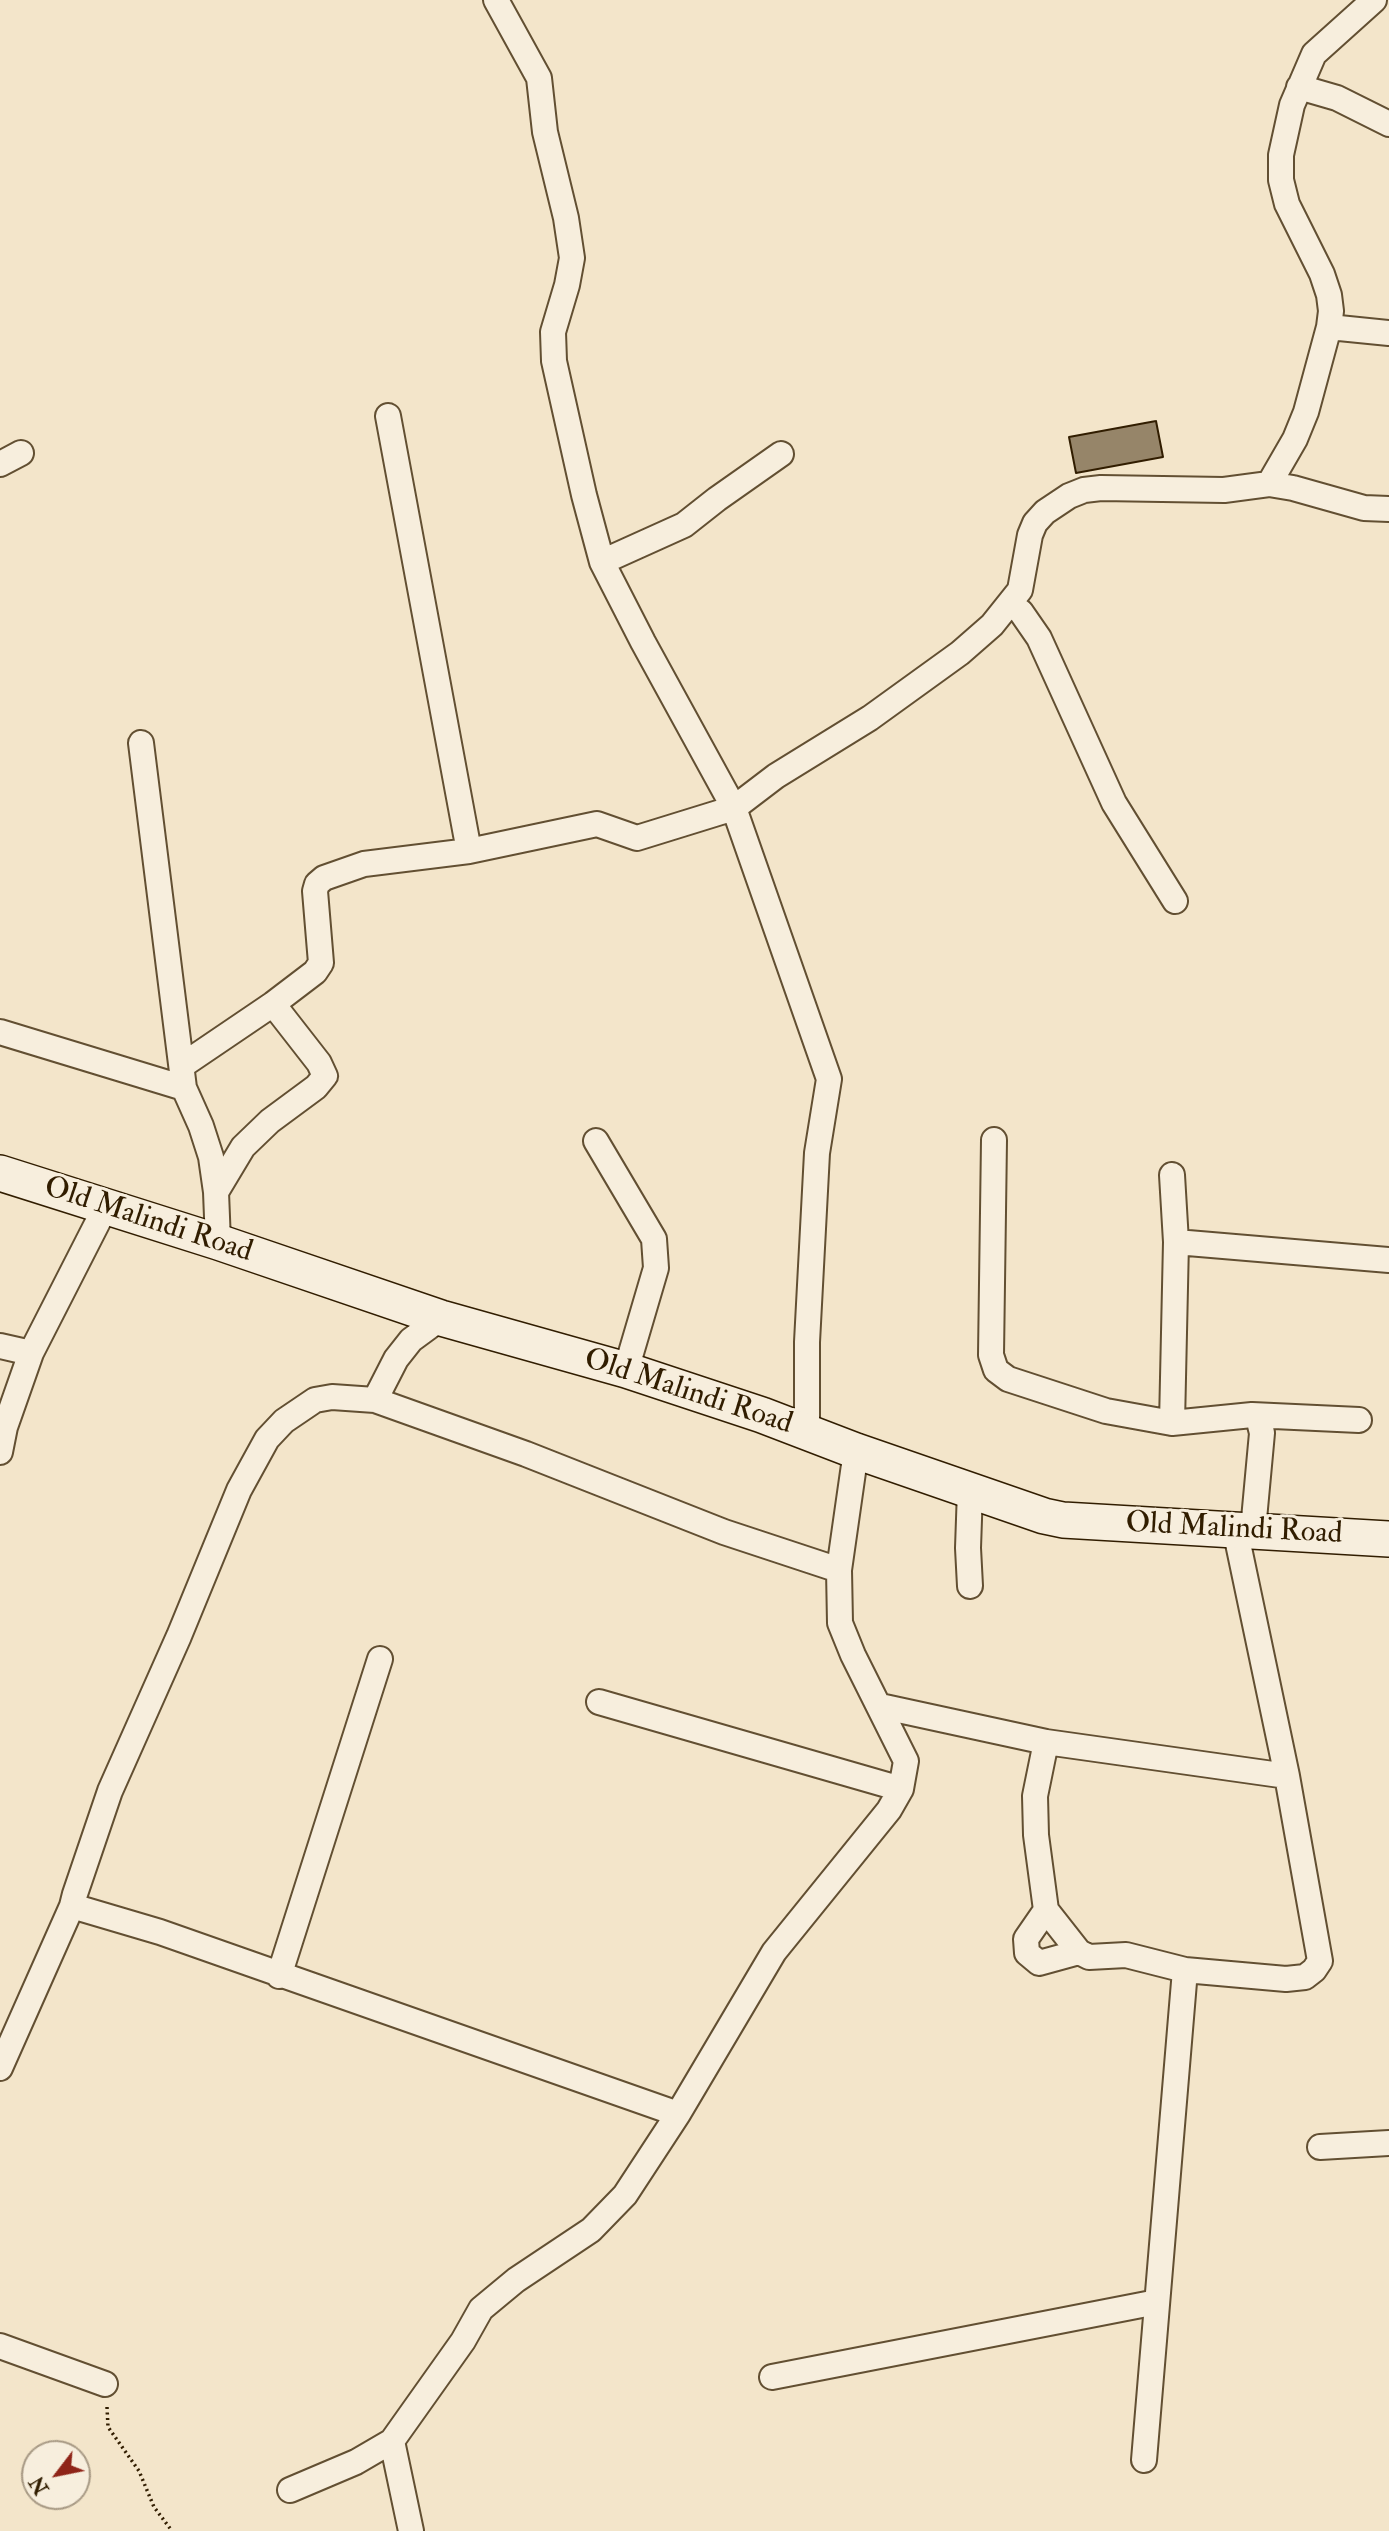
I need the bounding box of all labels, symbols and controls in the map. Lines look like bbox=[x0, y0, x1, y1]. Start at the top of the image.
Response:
street label: Old Malindi Road bbox=[39, 1170, 257, 1272]
street label: Old Malindi Road bbox=[579, 1342, 797, 1444]
street label: Old Malindi Road bbox=[1125, 1506, 1343, 1554]
north arrow bbox=[21, 2440, 91, 2510]
text: N bbox=[25, 2472, 55, 2499]

